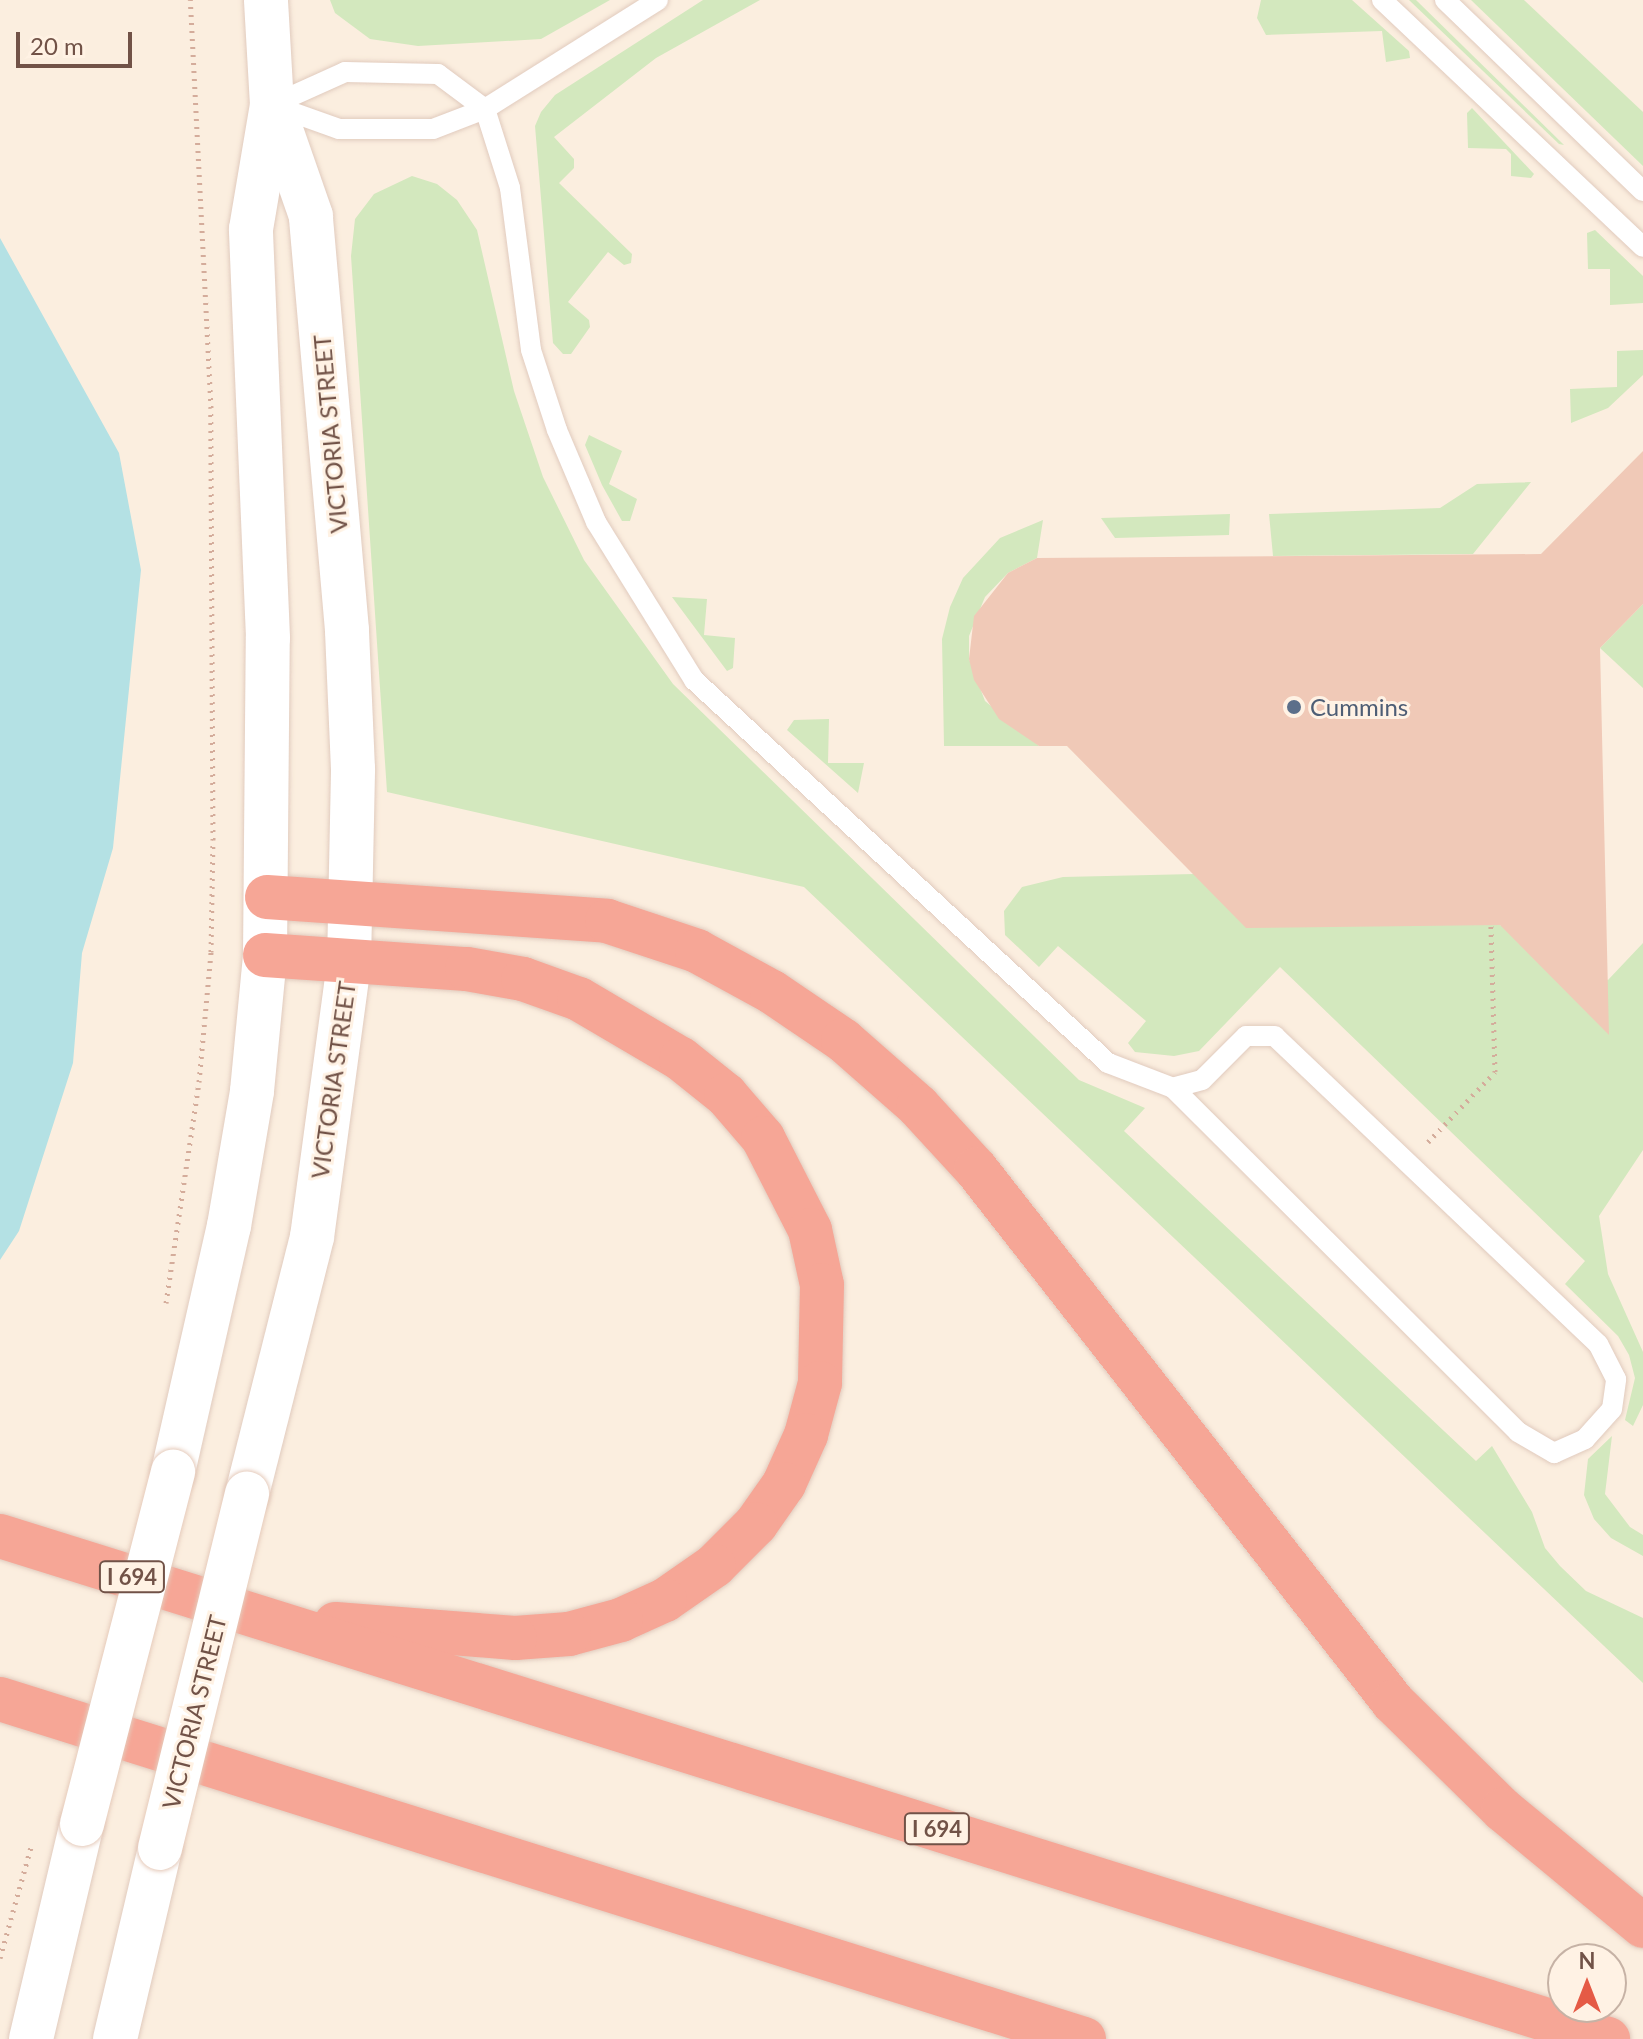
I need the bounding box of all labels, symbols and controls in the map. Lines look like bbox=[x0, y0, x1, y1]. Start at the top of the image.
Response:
scale bar bbox=[20, 16, 136, 66]
text: 20 m bbox=[30, 31, 84, 60]
street label: VICTORIA STREET bbox=[307, 333, 353, 535]
place label: Cummins bbox=[1310, 693, 1408, 721]
marker: Cummins bbox=[1285, 698, 1303, 716]
street label: VICTORIA STREET bbox=[305, 979, 361, 1181]
road number: I 694 bbox=[98, 1559, 166, 1595]
street label: VICTORIA STREET bbox=[156, 1612, 232, 1812]
road number: I 694 bbox=[903, 1811, 971, 1847]
north arrow bbox=[1547, 1943, 1627, 2023]
text: N bbox=[1579, 1947, 1595, 1974]

